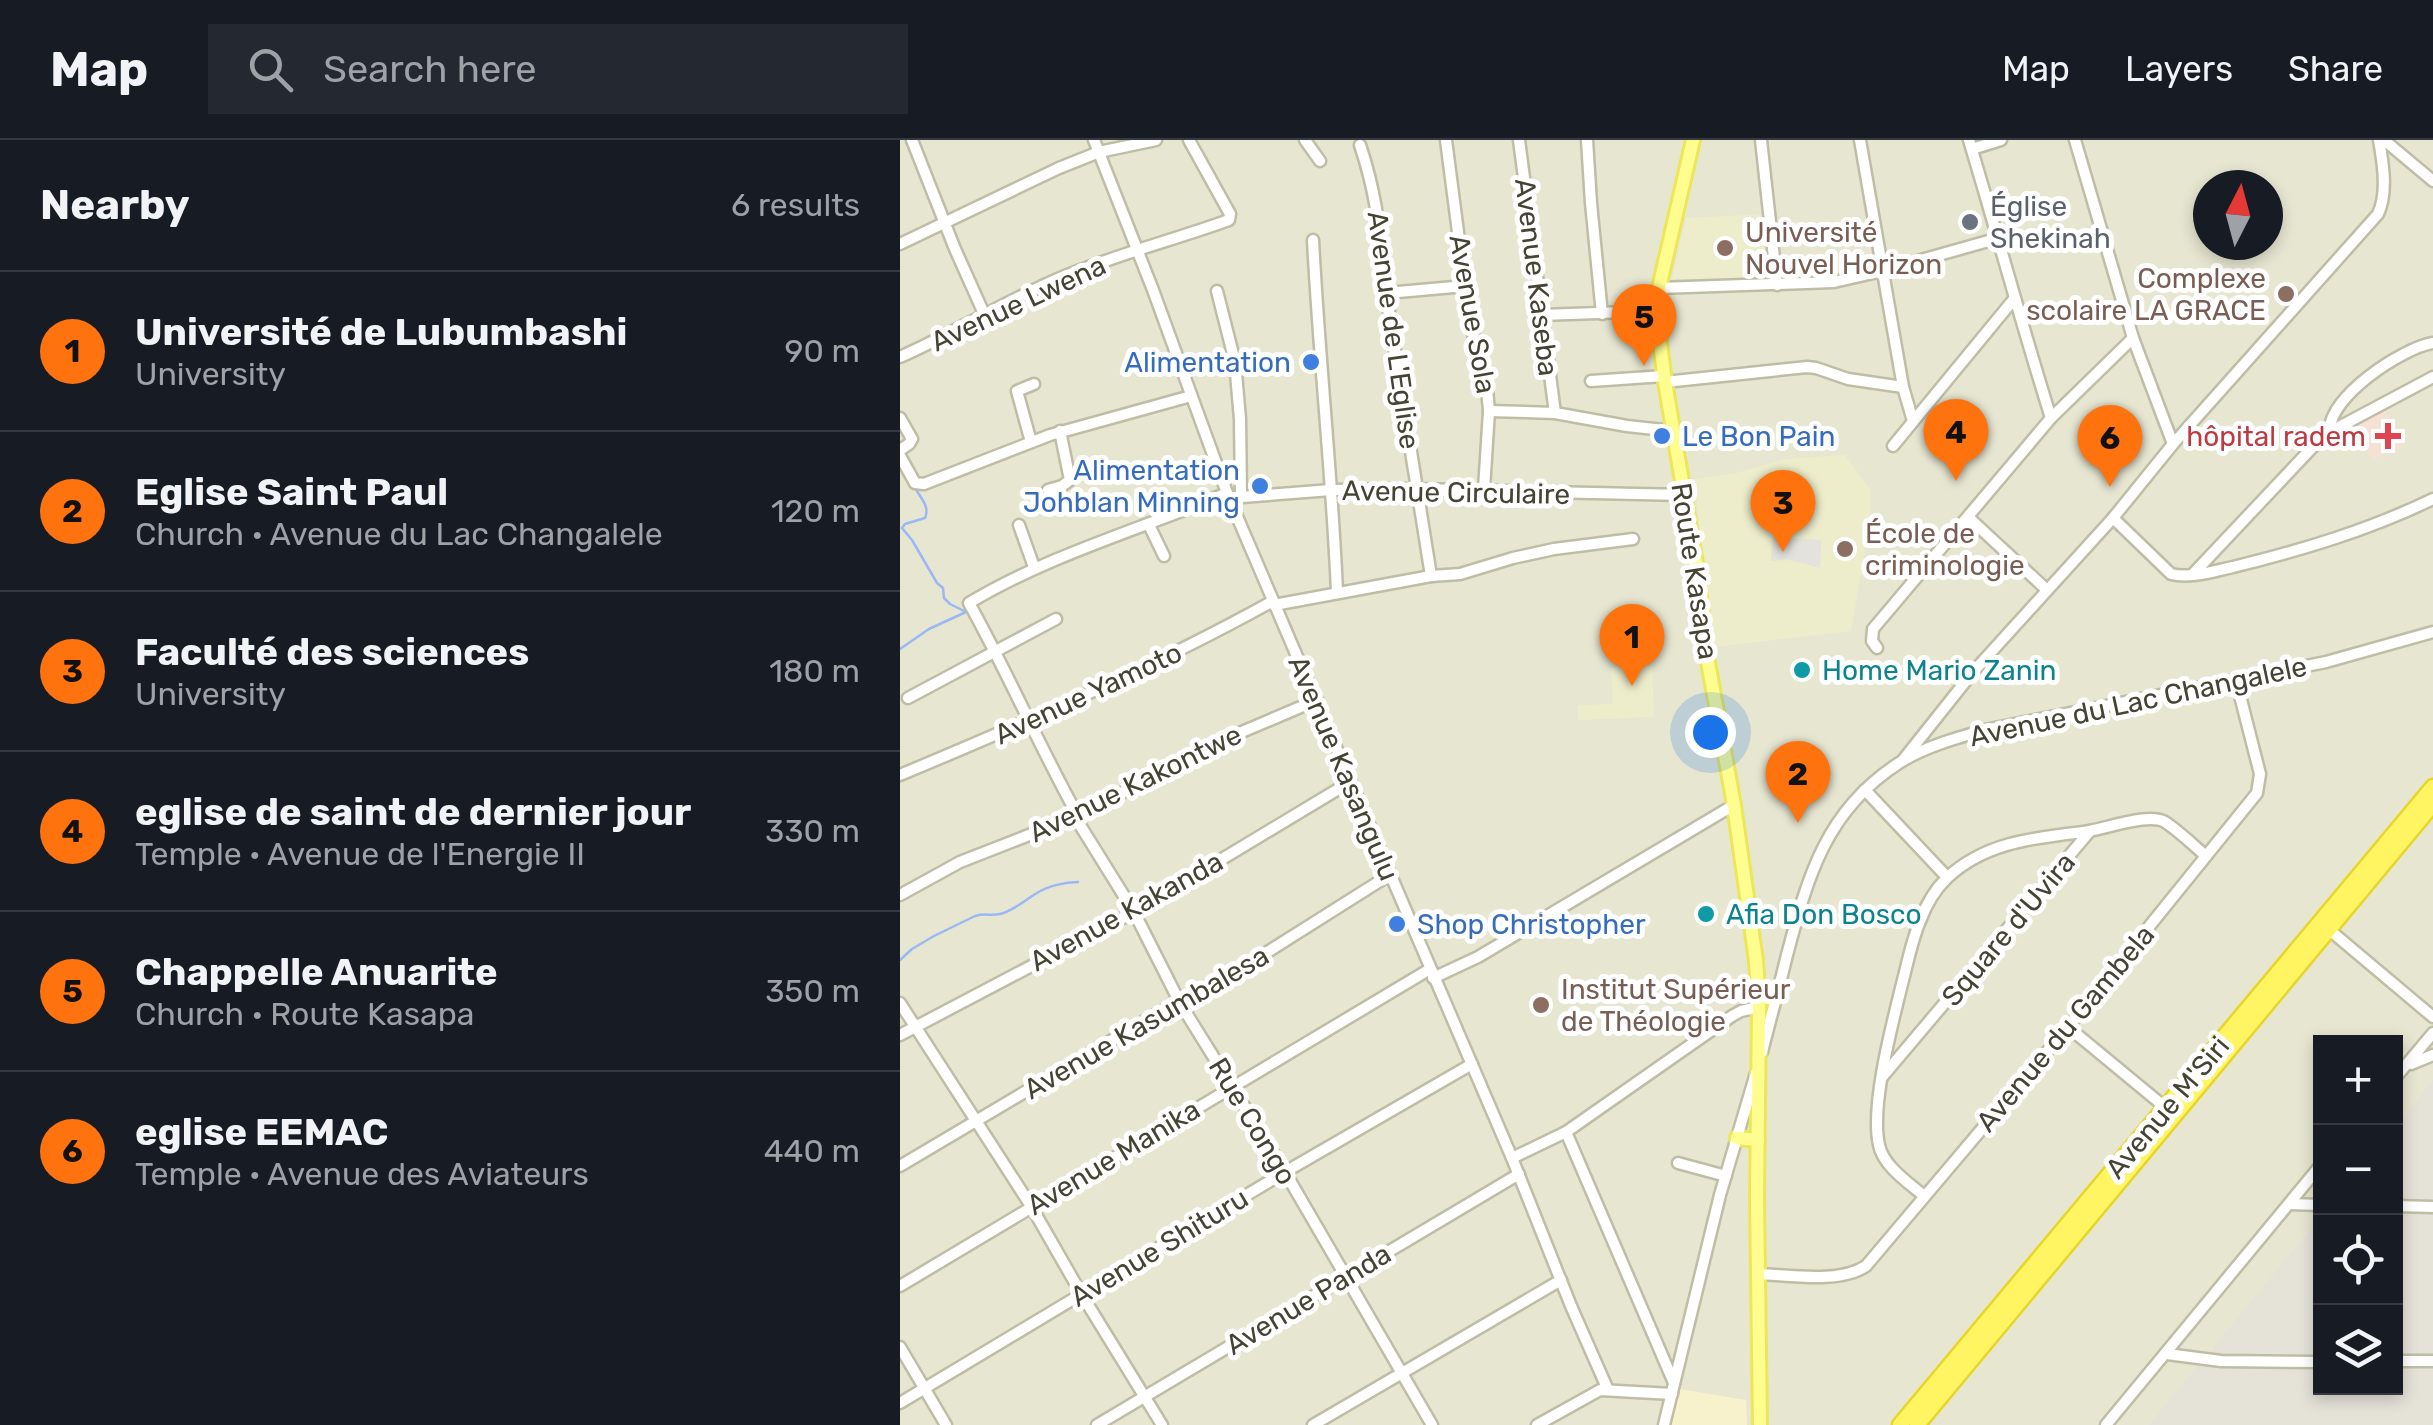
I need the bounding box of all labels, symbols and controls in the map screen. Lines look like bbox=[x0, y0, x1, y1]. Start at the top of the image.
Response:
search box bbox=[208, 24, 908, 114]
text: Map bbox=[50, 41, 148, 98]
icon: search bbox=[243, 42, 298, 97]
text: Search here bbox=[323, 46, 537, 92]
text: Map bbox=[2002, 48, 2070, 90]
text: Layers bbox=[2125, 48, 2233, 90]
text: Share bbox=[2288, 48, 2383, 90]
north arrow bbox=[2193, 170, 2283, 260]
street label: Avenue Kaseba bbox=[1508, 176, 1565, 378]
text: Nearby bbox=[40, 180, 190, 230]
text: 6 results bbox=[731, 186, 860, 224]
place label: Église Shekinah bbox=[1990, 190, 2111, 255]
street label: Avenue de L'Eglise bbox=[1360, 209, 1427, 451]
marker: Église Shekinah bbox=[1959, 211, 1981, 233]
place label: Université Nouvel Horizon bbox=[1745, 216, 1942, 281]
street label: Avenue Sola bbox=[1442, 232, 1503, 396]
marker: Université Nouvel Horizon bbox=[1714, 237, 1736, 259]
street label: Avenue Lwena bbox=[926, 249, 1111, 358]
place label: Complexe scolaire LA GRACE bbox=[2026, 262, 2266, 327]
marker: Complexe scolaire LA GRACE bbox=[2275, 283, 2297, 305]
pin: 5 bbox=[1612, 284, 1676, 366]
text: Université de Lubumbashi bbox=[135, 309, 627, 355]
text: 1 bbox=[65, 332, 80, 370]
text: 90 m bbox=[784, 332, 860, 370]
place label: Alimentation bbox=[1124, 346, 1291, 379]
marker: Alimentation bbox=[1300, 351, 1322, 373]
text: University bbox=[135, 355, 286, 393]
pin: 4 bbox=[1924, 398, 1988, 481]
pin: 6 bbox=[2078, 404, 2142, 487]
place label: Le Bon Pain bbox=[1682, 420, 1836, 453]
place label: hôpital radem bbox=[2186, 420, 2366, 453]
marker: hôpital radem bbox=[2375, 423, 2401, 449]
marker: Le Bon Pain bbox=[1651, 425, 1673, 447]
place label: Alimentation Johblan Minning bbox=[1023, 454, 1240, 519]
text: Eglise Saint Paul bbox=[135, 469, 448, 515]
pin: 3 bbox=[1750, 470, 1816, 552]
street label: Avenue Circulaire bbox=[1342, 474, 1570, 511]
marker: Alimentation Johblan Minning bbox=[1249, 475, 1271, 497]
street label: Route Kasapa bbox=[1664, 480, 1725, 662]
text: 2 bbox=[62, 492, 83, 530]
text: 120 m bbox=[771, 492, 860, 530]
text: Church · Avenue du Lac Changalele bbox=[135, 515, 663, 553]
place label: École de criminologie bbox=[1865, 517, 2025, 582]
marker: École de criminologie bbox=[1834, 538, 1856, 560]
pin: 1 bbox=[1600, 604, 1664, 686]
text: Faculté des sciences bbox=[135, 629, 529, 675]
street label: Avenue Yamoto bbox=[989, 636, 1187, 751]
street label: Avenue du Lac Changalele bbox=[1966, 650, 2310, 753]
street label: Avenue Kasangulu bbox=[1281, 651, 1406, 886]
text: 3 bbox=[62, 652, 83, 690]
text: 180 m bbox=[769, 652, 860, 690]
place label: Home Mario Zanin bbox=[1822, 654, 2057, 687]
marker: Home Mario Zanin bbox=[1791, 659, 1813, 681]
text: University bbox=[135, 675, 286, 713]
your location bbox=[1685, 707, 1736, 758]
street label: Avenue Kakontwe bbox=[1024, 718, 1247, 849]
pin: 2 bbox=[1766, 740, 1830, 823]
text: eglise de saint de dernier jour bbox=[135, 789, 691, 835]
text: 4 bbox=[62, 812, 83, 850]
text: 330 m bbox=[765, 812, 860, 850]
text: Temple · Avenue de l'Energie II bbox=[135, 835, 585, 873]
street label: Avenue Kakanda bbox=[1024, 845, 1229, 978]
street label: Square d'Uvira bbox=[1935, 846, 2082, 1013]
place label: Afia Don Bosco bbox=[1726, 898, 1922, 931]
marker: Afia Don Bosco bbox=[1695, 903, 1717, 925]
place label: Shop Christopher bbox=[1417, 908, 1646, 941]
marker: Shop Christopher bbox=[1386, 913, 1408, 935]
street label: Avenue du Gambela bbox=[1969, 918, 2161, 1138]
street label: Avenue Kasumbalesa bbox=[1018, 939, 1275, 1106]
text: Chappelle Anuarite bbox=[135, 949, 498, 995]
text: 5 bbox=[62, 972, 83, 1010]
text: 350 m bbox=[765, 972, 860, 1010]
place label: Institut Supérieur de Théologie bbox=[1561, 973, 1791, 1038]
marker: Institut Supérieur de Théologie bbox=[1530, 994, 1552, 1016]
text: Church · Route Kasapa bbox=[135, 995, 474, 1033]
street label: Avenue M'Siri bbox=[2099, 1030, 2236, 1185]
map controls bbox=[2313, 1035, 2403, 1395]
button: + bbox=[2313, 1035, 2403, 1125]
street label: Rue Congo bbox=[1202, 1052, 1303, 1191]
street label: Avenue Manika bbox=[1021, 1093, 1206, 1222]
text: eglise EEMAC bbox=[135, 1109, 388, 1155]
button: − bbox=[2313, 1125, 2403, 1215]
text: 6 bbox=[62, 1132, 83, 1170]
text: 440 m bbox=[764, 1132, 860, 1170]
text: Temple · Avenue des Aviateurs bbox=[135, 1155, 589, 1193]
street label: Avenue Shituru bbox=[1064, 1181, 1254, 1313]
button: locate bbox=[2313, 1215, 2403, 1305]
street label: Avenue Panda bbox=[1220, 1237, 1397, 1362]
button: layers bbox=[2313, 1305, 2403, 1395]

